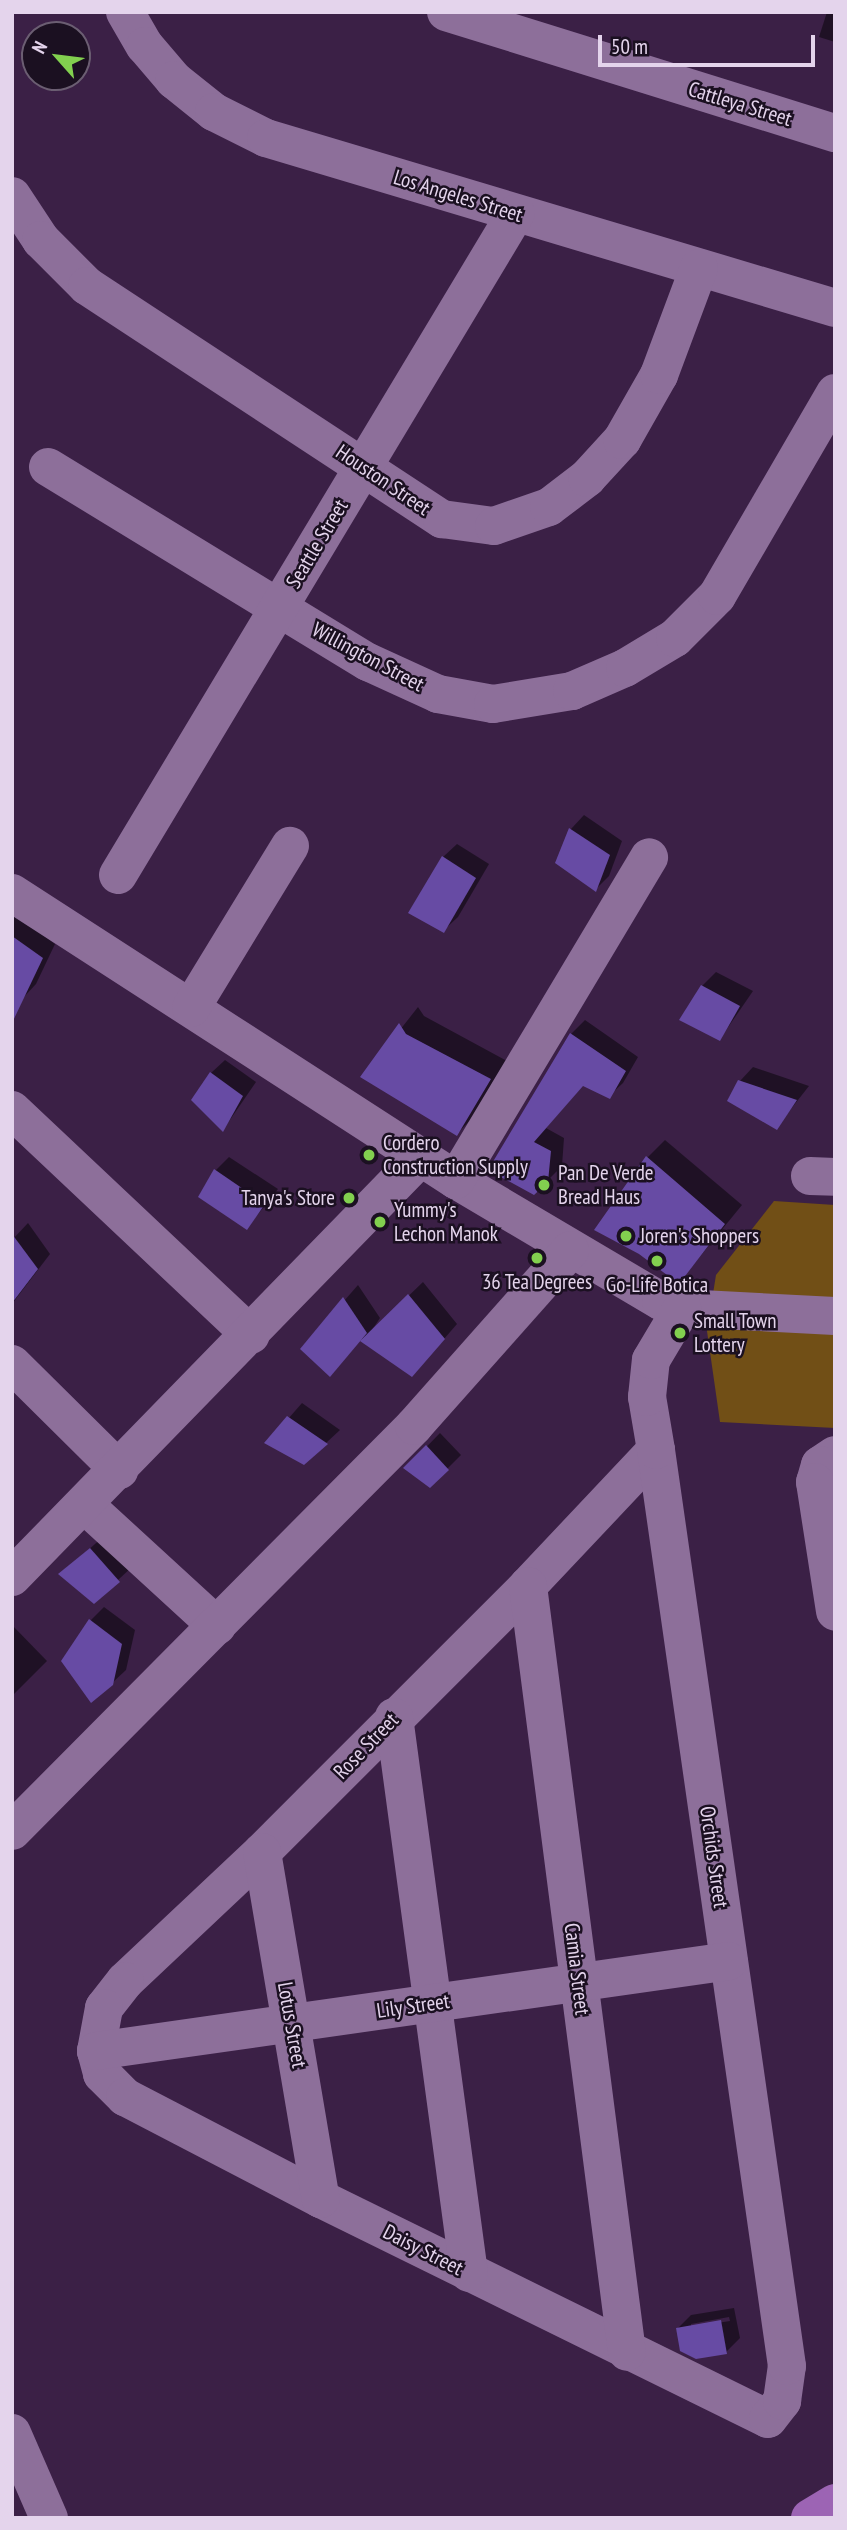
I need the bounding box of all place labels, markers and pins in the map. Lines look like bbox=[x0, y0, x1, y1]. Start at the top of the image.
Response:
place label: Cordero Construction Supply bbox=[383, 1130, 528, 1180]
marker: Cordero Construction Supply bbox=[361, 1147, 377, 1163]
place label: Pan De Verde Bread Haus bbox=[558, 1160, 654, 1210]
marker: Pan De Verde Bread Haus bbox=[536, 1177, 552, 1193]
place label: Tanya's Store bbox=[241, 1185, 335, 1211]
marker: Tanya's Store bbox=[341, 1190, 357, 1206]
place label: Yummy's Lechon Manok bbox=[394, 1197, 498, 1247]
marker: Yummy's Lechon Manok bbox=[372, 1214, 388, 1230]
place label: Joren's Shoppers bbox=[640, 1223, 759, 1249]
marker: Joren's Shoppers bbox=[618, 1228, 634, 1244]
marker: 36 Tea Degrees bbox=[529, 1250, 545, 1266]
marker: Go-Life Botica bbox=[649, 1253, 665, 1269]
place label: 36 Tea Degrees bbox=[482, 1269, 592, 1295]
place label: Go-Life Botica bbox=[606, 1272, 708, 1298]
place label: Small Town Lottery bbox=[694, 1308, 777, 1358]
marker: Small Town Lottery bbox=[672, 1325, 688, 1341]

